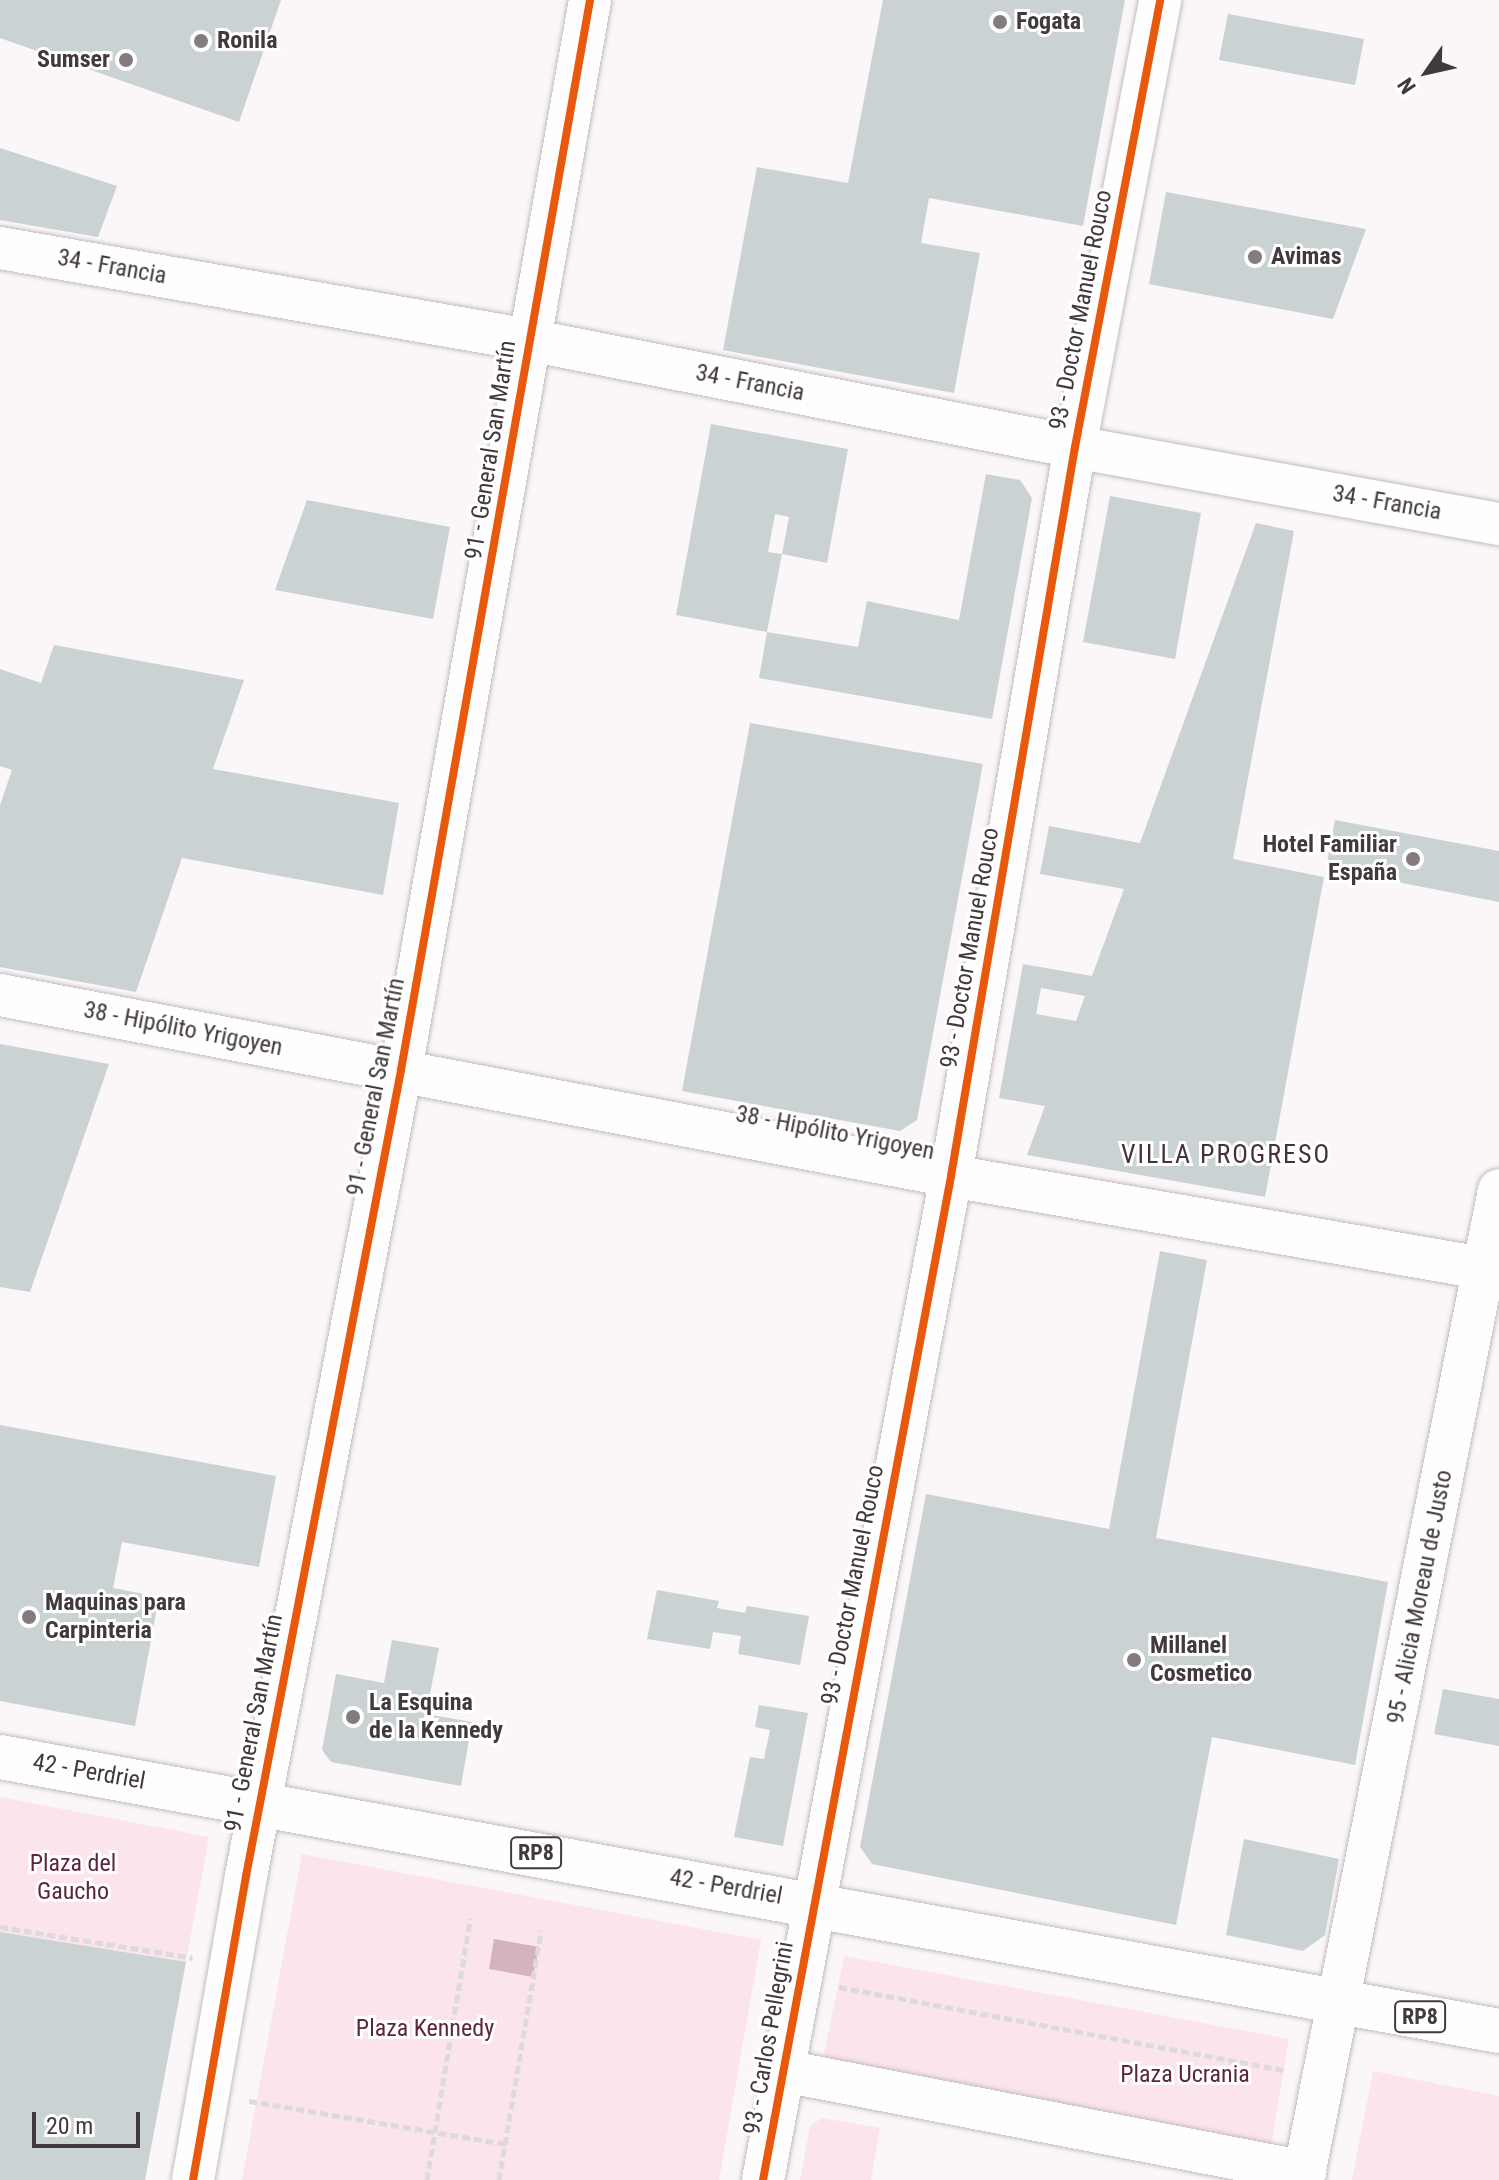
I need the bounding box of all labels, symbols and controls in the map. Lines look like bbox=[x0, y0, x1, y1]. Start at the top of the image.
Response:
place label: Fogata bbox=[1016, 8, 1081, 36]
marker: Fogata bbox=[991, 13, 1009, 31]
place label: Ronila bbox=[217, 27, 277, 55]
marker: Ronila bbox=[192, 32, 210, 50]
north arrow bbox=[1387, 32, 1467, 112]
place label: Sumser bbox=[37, 46, 110, 74]
marker: Sumser bbox=[117, 51, 135, 69]
text: N bbox=[1393, 73, 1421, 98]
street label: 93 - Doctor Manuel Rouco bbox=[1044, 188, 1118, 432]
street label: 34 - Francia bbox=[55, 243, 169, 291]
place label: Avimas bbox=[1271, 243, 1342, 271]
marker: Avimas bbox=[1246, 248, 1264, 266]
street label: 91 - General San Martín bbox=[459, 338, 523, 562]
street label: 34 - Francia bbox=[693, 358, 807, 408]
street label: 34 - Francia bbox=[1330, 479, 1444, 527]
street label: 93 - Doctor Manuel Rouco bbox=[935, 825, 1005, 1071]
place label: Hotel Familiar España bbox=[1262, 831, 1397, 887]
marker: Hotel Familiar España bbox=[1404, 850, 1422, 868]
street label: 91 - General San Martín bbox=[341, 976, 411, 1198]
street label: 38 - Hipólito Yrigoyen bbox=[81, 996, 285, 1062]
street label: 38 - Hipólito Yrigoyen bbox=[733, 1100, 937, 1166]
district label: VILLA PROGRESO bbox=[1121, 1139, 1331, 1171]
street label: 93 - Doctor Manuel Rouco bbox=[816, 1463, 890, 1707]
street label: 95 - Alicia Moreau de Justo bbox=[1381, 1468, 1459, 1726]
place label: Maquinas para Carpinteria bbox=[45, 1589, 186, 1645]
marker: Maquinas para Carpinteria bbox=[20, 1608, 38, 1626]
street label: 91 - General San Martín bbox=[219, 1612, 289, 1834]
place label: Millanel Cosmetico bbox=[1150, 1632, 1252, 1688]
marker: Millanel Cosmetico bbox=[1125, 1651, 1143, 1669]
place label: La Esquina de la Kennedy bbox=[369, 1689, 503, 1745]
marker: La Esquina de la Kennedy bbox=[344, 1708, 362, 1726]
street label: 42 - Perdriel bbox=[31, 1748, 147, 1796]
road number: RP8 bbox=[510, 1835, 562, 1871]
park label: Plaza del Gaucho bbox=[30, 1850, 116, 1906]
street label: 42 - Perdriel bbox=[668, 1863, 784, 1911]
street label: 93 - Carlos Pellegrini bbox=[738, 1939, 800, 2137]
road number: RP8 bbox=[1394, 1999, 1446, 2035]
park label: Plaza Kennedy bbox=[356, 2015, 494, 2043]
park label: Plaza Ucrania bbox=[1120, 2061, 1250, 2089]
scale bar bbox=[36, 2096, 144, 2146]
text: 20 m bbox=[46, 2112, 93, 2140]

